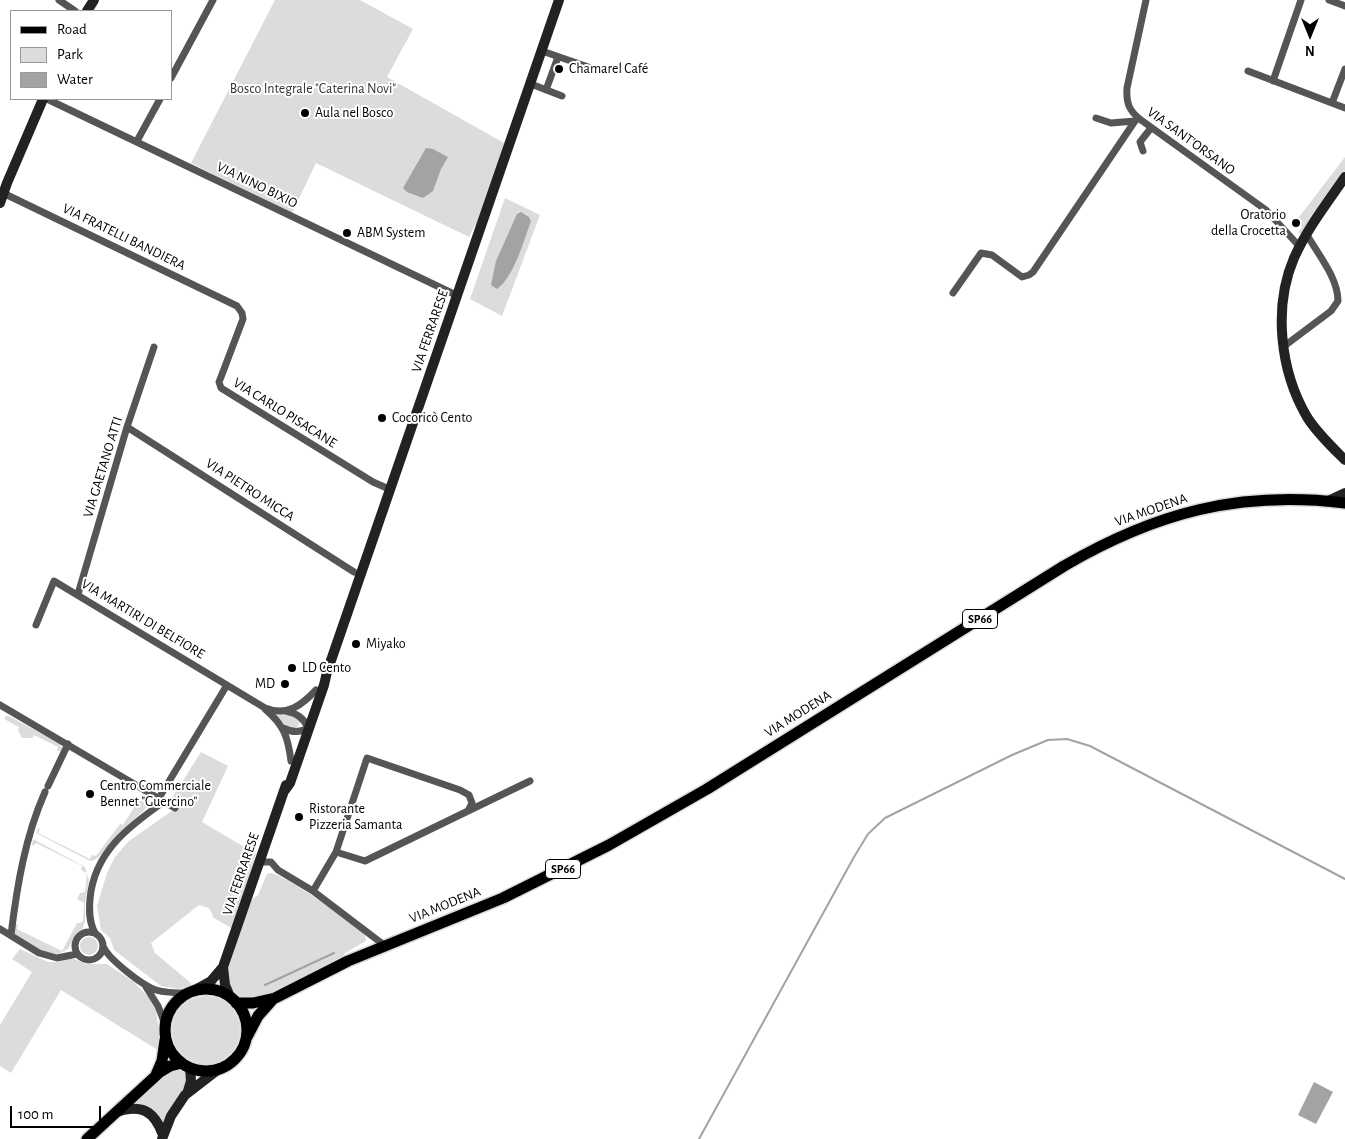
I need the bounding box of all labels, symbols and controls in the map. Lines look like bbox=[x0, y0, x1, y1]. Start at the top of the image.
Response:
legend bbox=[10, 10, 172, 100]
north arrow bbox=[1285, 10, 1335, 60]
text: Road bbox=[57, 22, 87, 37]
text: N bbox=[1305, 43, 1315, 57]
text: Park bbox=[57, 47, 83, 62]
place label: Chamarel Café bbox=[569, 61, 648, 77]
marker: Chamarel Café bbox=[553, 63, 565, 75]
text: Water bbox=[57, 72, 93, 87]
park label: Bosco Integrale "Caterina Novi" bbox=[230, 81, 396, 97]
street label: VIA SANT'ORSANO bbox=[1144, 103, 1238, 179]
place label: Aula nel Bosco bbox=[315, 105, 393, 121]
marker: Aula nel Bosco bbox=[299, 107, 311, 119]
street label: VIA NINO BIXIO bbox=[214, 158, 300, 212]
street label: VIA FRATELLI BANDIERA bbox=[60, 200, 188, 274]
place label: Oratorio della Crocetta bbox=[1211, 207, 1286, 240]
marker: Oratorio della Crocetta bbox=[1290, 217, 1302, 229]
place label: ABM System bbox=[357, 225, 425, 241]
marker: ABM System bbox=[341, 227, 353, 239]
street label: VIA FERRARESE bbox=[408, 287, 452, 375]
street label: VIA CARLO PISACANE bbox=[230, 374, 340, 452]
place label: Cocoricò Cento bbox=[392, 410, 472, 426]
marker: Cocoricò Cento bbox=[376, 412, 388, 424]
street label: VIA GAETANO ATTI bbox=[80, 414, 126, 520]
street label: VIA PIETRO MICCA bbox=[202, 455, 298, 525]
street label: VIA MODENA bbox=[1113, 490, 1189, 530]
street label: VIA MARTIRI DI BELFIORE bbox=[78, 575, 208, 663]
road number: SP66 bbox=[962, 610, 998, 628]
place label: Miyako bbox=[366, 636, 406, 652]
marker: Miyako bbox=[350, 638, 362, 650]
place label: LD Cento bbox=[302, 660, 351, 676]
marker: LD Cento bbox=[286, 662, 298, 674]
place label: MD bbox=[255, 676, 275, 692]
marker: MD bbox=[279, 678, 291, 690]
street label: VIA MODENA bbox=[762, 687, 834, 741]
place label: Centro Commerciale Bennet "Guercino" bbox=[100, 778, 211, 810]
marker: Centro Commerciale Bennet "Guercino" bbox=[84, 788, 96, 800]
place label: Ristorante Pizzeria Samanta bbox=[309, 801, 402, 834]
marker: Ristorante Pizzeria Samanta bbox=[293, 811, 305, 823]
street label: VIA FERRARESE bbox=[219, 830, 263, 918]
road number: SP66 bbox=[546, 860, 580, 879]
street label: VIA MODENA bbox=[407, 883, 483, 927]
scale bar bbox=[12, 1096, 104, 1128]
text: 100 m bbox=[18, 1107, 53, 1122]

